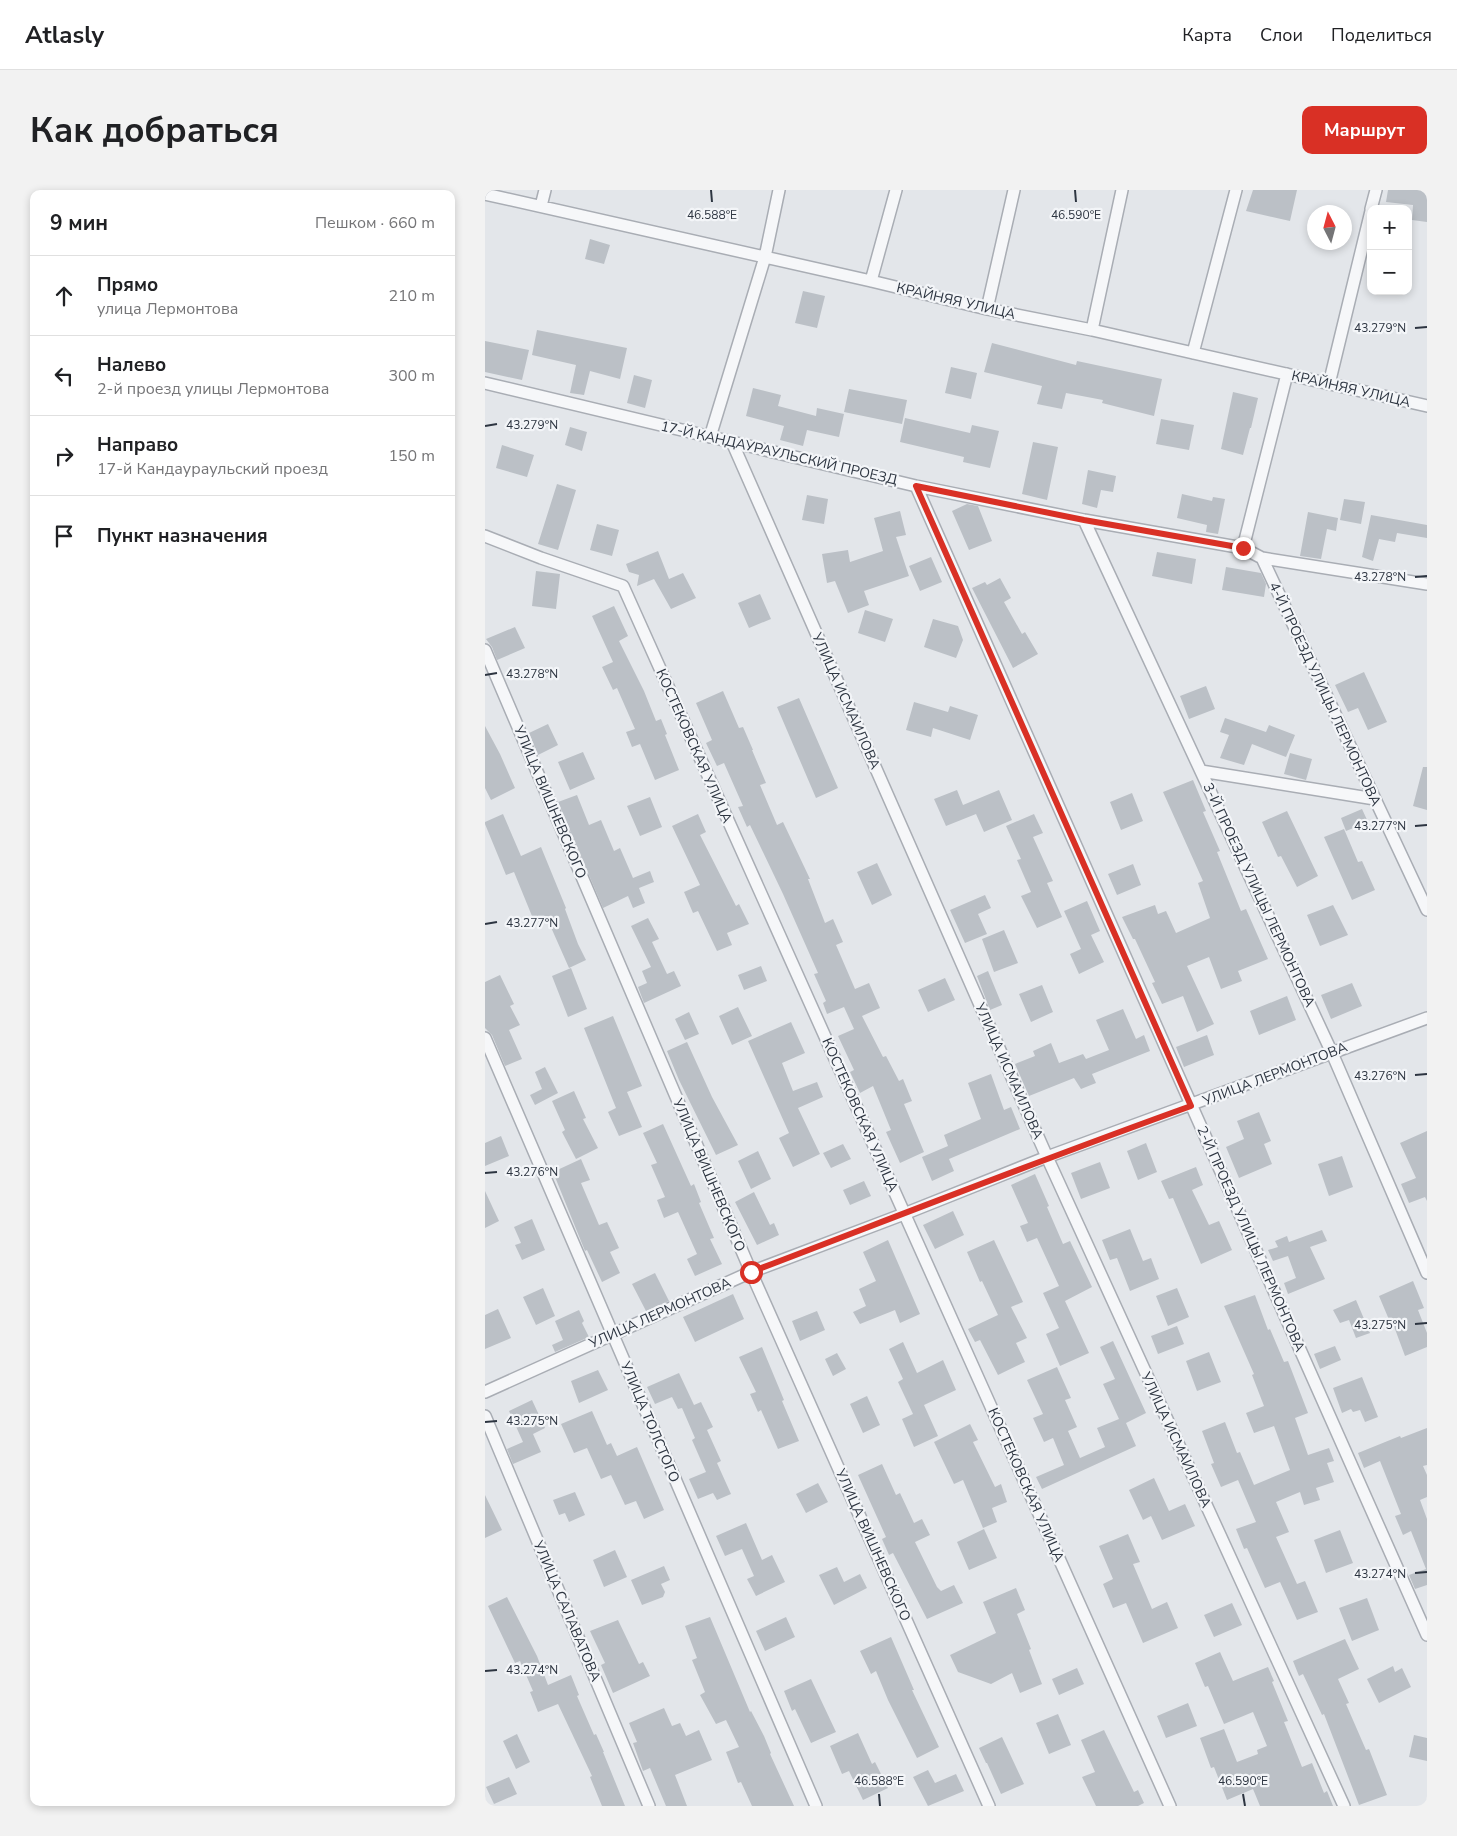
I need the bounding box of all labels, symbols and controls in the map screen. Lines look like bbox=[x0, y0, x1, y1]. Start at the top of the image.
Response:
text: Atlasly bbox=[25, 19, 104, 51]
text: Карта bbox=[1182, 23, 1232, 47]
text: Слои bbox=[1260, 23, 1303, 47]
text: Поделиться bbox=[1331, 23, 1432, 47]
button: Маршрут bbox=[1302, 106, 1427, 154]
text: Как добраться bbox=[30, 107, 279, 154]
north arrow bbox=[1307, 205, 1352, 250]
map controls bbox=[1367, 205, 1412, 295]
button: + bbox=[1367, 205, 1412, 250]
text: 46.588°E bbox=[687, 207, 737, 223]
text: 46.590°E bbox=[1051, 207, 1101, 223]
text: 9 мин bbox=[50, 209, 108, 237]
text: Пешком · 660 m bbox=[315, 212, 435, 234]
button: − bbox=[1367, 250, 1412, 295]
text: Прямо bbox=[97, 272, 158, 298]
street label: КРАЙНЯЯ УЛИЦА bbox=[895, 278, 1017, 324]
icon: ahead bbox=[50, 282, 78, 310]
text: 210 m bbox=[388, 285, 435, 307]
text: улица Лермонтова bbox=[97, 298, 238, 320]
text: 43.279°N bbox=[1354, 320, 1406, 336]
text: Налево bbox=[97, 352, 166, 378]
icon: left bbox=[50, 362, 78, 390]
text: 300 m bbox=[388, 365, 435, 387]
street label: КРАЙНЯЯ УЛИЦА bbox=[1290, 366, 1412, 412]
text: 2-й проезд улицы Лермонтова bbox=[97, 378, 329, 400]
street label: 17-Й КАНДАУРАУЛЬСКИЙ ПРОЕЗД bbox=[659, 416, 899, 490]
text: 43.279°N bbox=[506, 417, 558, 433]
text: Направо bbox=[97, 432, 178, 458]
icon: right bbox=[50, 442, 78, 470]
text: 150 m bbox=[388, 445, 435, 467]
text: 17-й Кандаураульский проезд bbox=[97, 458, 328, 480]
icon: arrive bbox=[50, 522, 78, 550]
text: Пункт назначения bbox=[97, 523, 268, 549]
route end bbox=[1232, 537, 1255, 560]
text: 43.278°N bbox=[1354, 569, 1406, 585]
street label: 4-Й ПРОЕЗД УЛИЦЫ ЛЕРМОНТОВА bbox=[1265, 579, 1385, 809]
street label: УЛИЦА ИСМАИЛОВА bbox=[807, 629, 885, 772]
text: 43.278°N bbox=[506, 666, 558, 682]
street label: КОСТЕКОВСКАЯ УЛИЦА bbox=[651, 666, 737, 826]
street label: УЛИЦА ВИШНЕВСКОГО bbox=[509, 722, 591, 882]
street label: 3-Й ПРОЕЗД УЛИЦЫ ЛЕРМОНТОВА bbox=[1199, 780, 1319, 1010]
text: 43.277°N bbox=[1354, 818, 1406, 834]
text: 43.277°N bbox=[506, 915, 558, 931]
street label: УЛИЦА ИСМАИЛОВА bbox=[970, 999, 1048, 1142]
street label: КОСТЕКОВСКАЯ УЛИЦА bbox=[817, 1035, 903, 1195]
street label: УЛИЦА ЛЕРМОНТОВА bbox=[1199, 1038, 1350, 1111]
text: 43.276°N bbox=[1354, 1068, 1406, 1084]
street label: УЛИЦА ВИШНЕВСКОГО bbox=[668, 1095, 750, 1255]
street label: 2-Й ПРОЕЗД УЛИЦЫ ЛЕРМОНТОВА bbox=[1192, 1123, 1310, 1355]
text: 43.276°N bbox=[506, 1164, 558, 1180]
route start bbox=[740, 1261, 763, 1284]
street label: УЛИЦА ЛЕРМОНТОВА bbox=[585, 1273, 734, 1353]
text: 43.275°N bbox=[1354, 1317, 1406, 1333]
street label: УЛИЦА ТОЛСТОГО bbox=[616, 1358, 684, 1485]
street label: УЛИЦА ИСМАИЛОВА bbox=[1136, 1368, 1216, 1511]
street label: КОСТЕКОВСКАЯ УЛИЦА bbox=[983, 1405, 1069, 1565]
text: 43.275°N bbox=[506, 1413, 558, 1429]
street label: УЛИЦА ВИШНЕВСКОГО bbox=[830, 1465, 915, 1624]
street label: УЛИЦА САЛАВАТОВА bbox=[528, 1537, 605, 1684]
text: 43.274°N bbox=[1354, 1566, 1406, 1582]
text: 43.274°N bbox=[506, 1662, 558, 1678]
text: 46.588°E bbox=[854, 1773, 904, 1789]
text: 46.590°E bbox=[1218, 1773, 1268, 1789]

